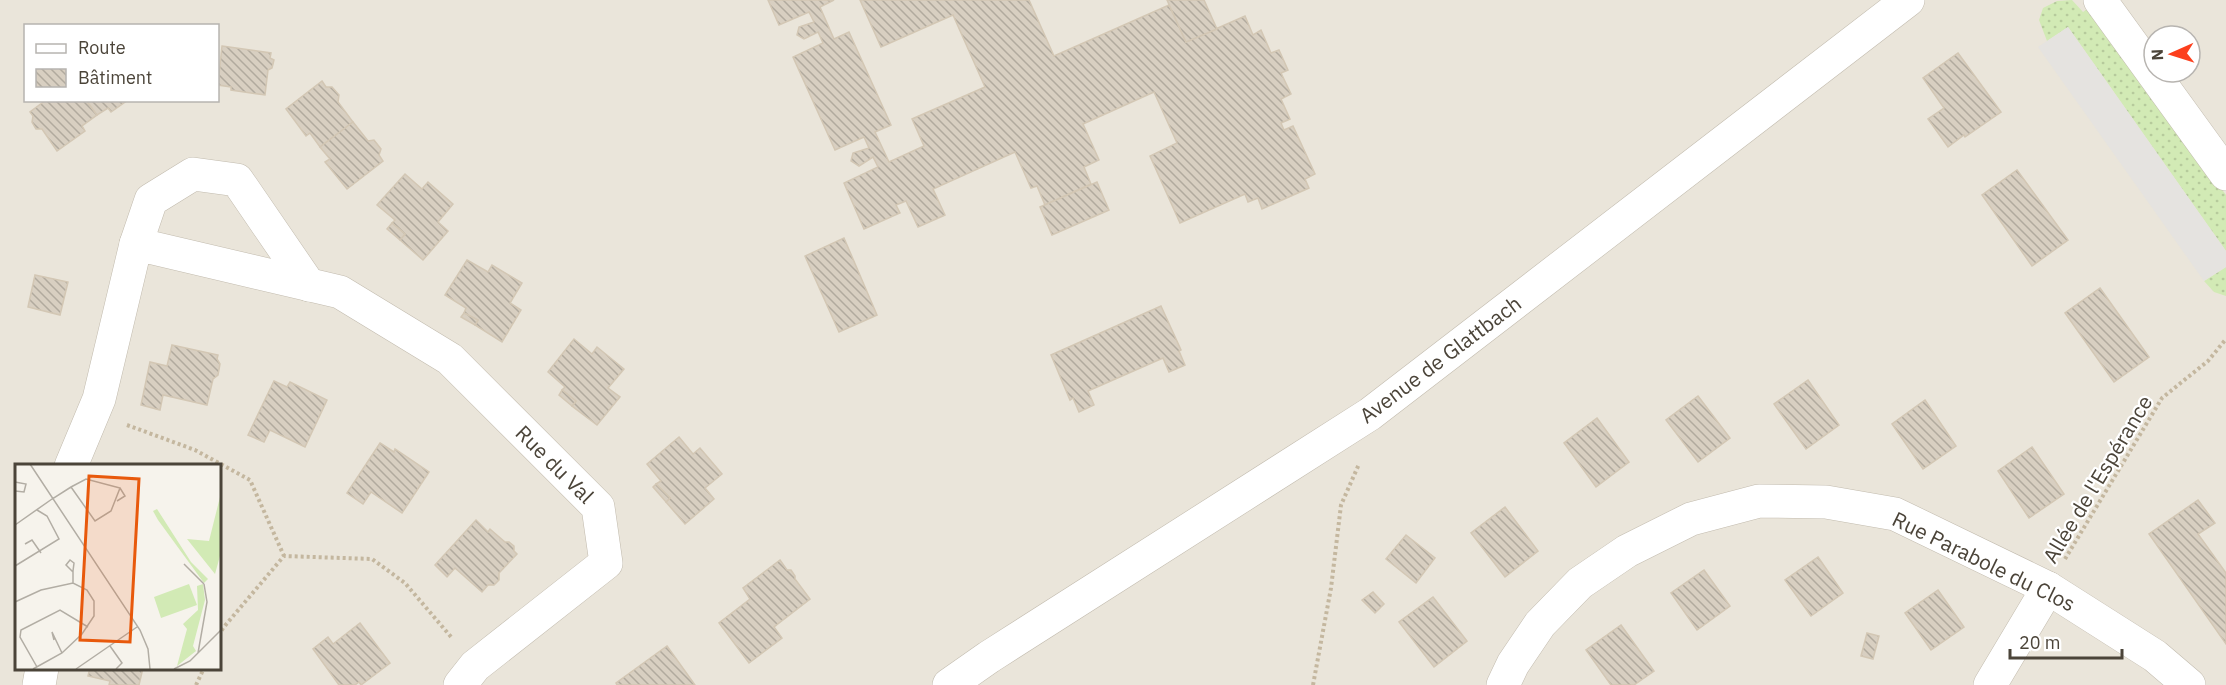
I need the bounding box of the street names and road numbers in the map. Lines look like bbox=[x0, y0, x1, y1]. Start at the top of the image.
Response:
street label: Avenue de Glattbach bbox=[1353, 289, 1527, 429]
street label: Allée de l'Espérance bbox=[2036, 390, 2158, 568]
street label: Rue du Val bbox=[510, 419, 600, 509]
street label: Rue Parabole du Clos bbox=[1888, 504, 2080, 618]

